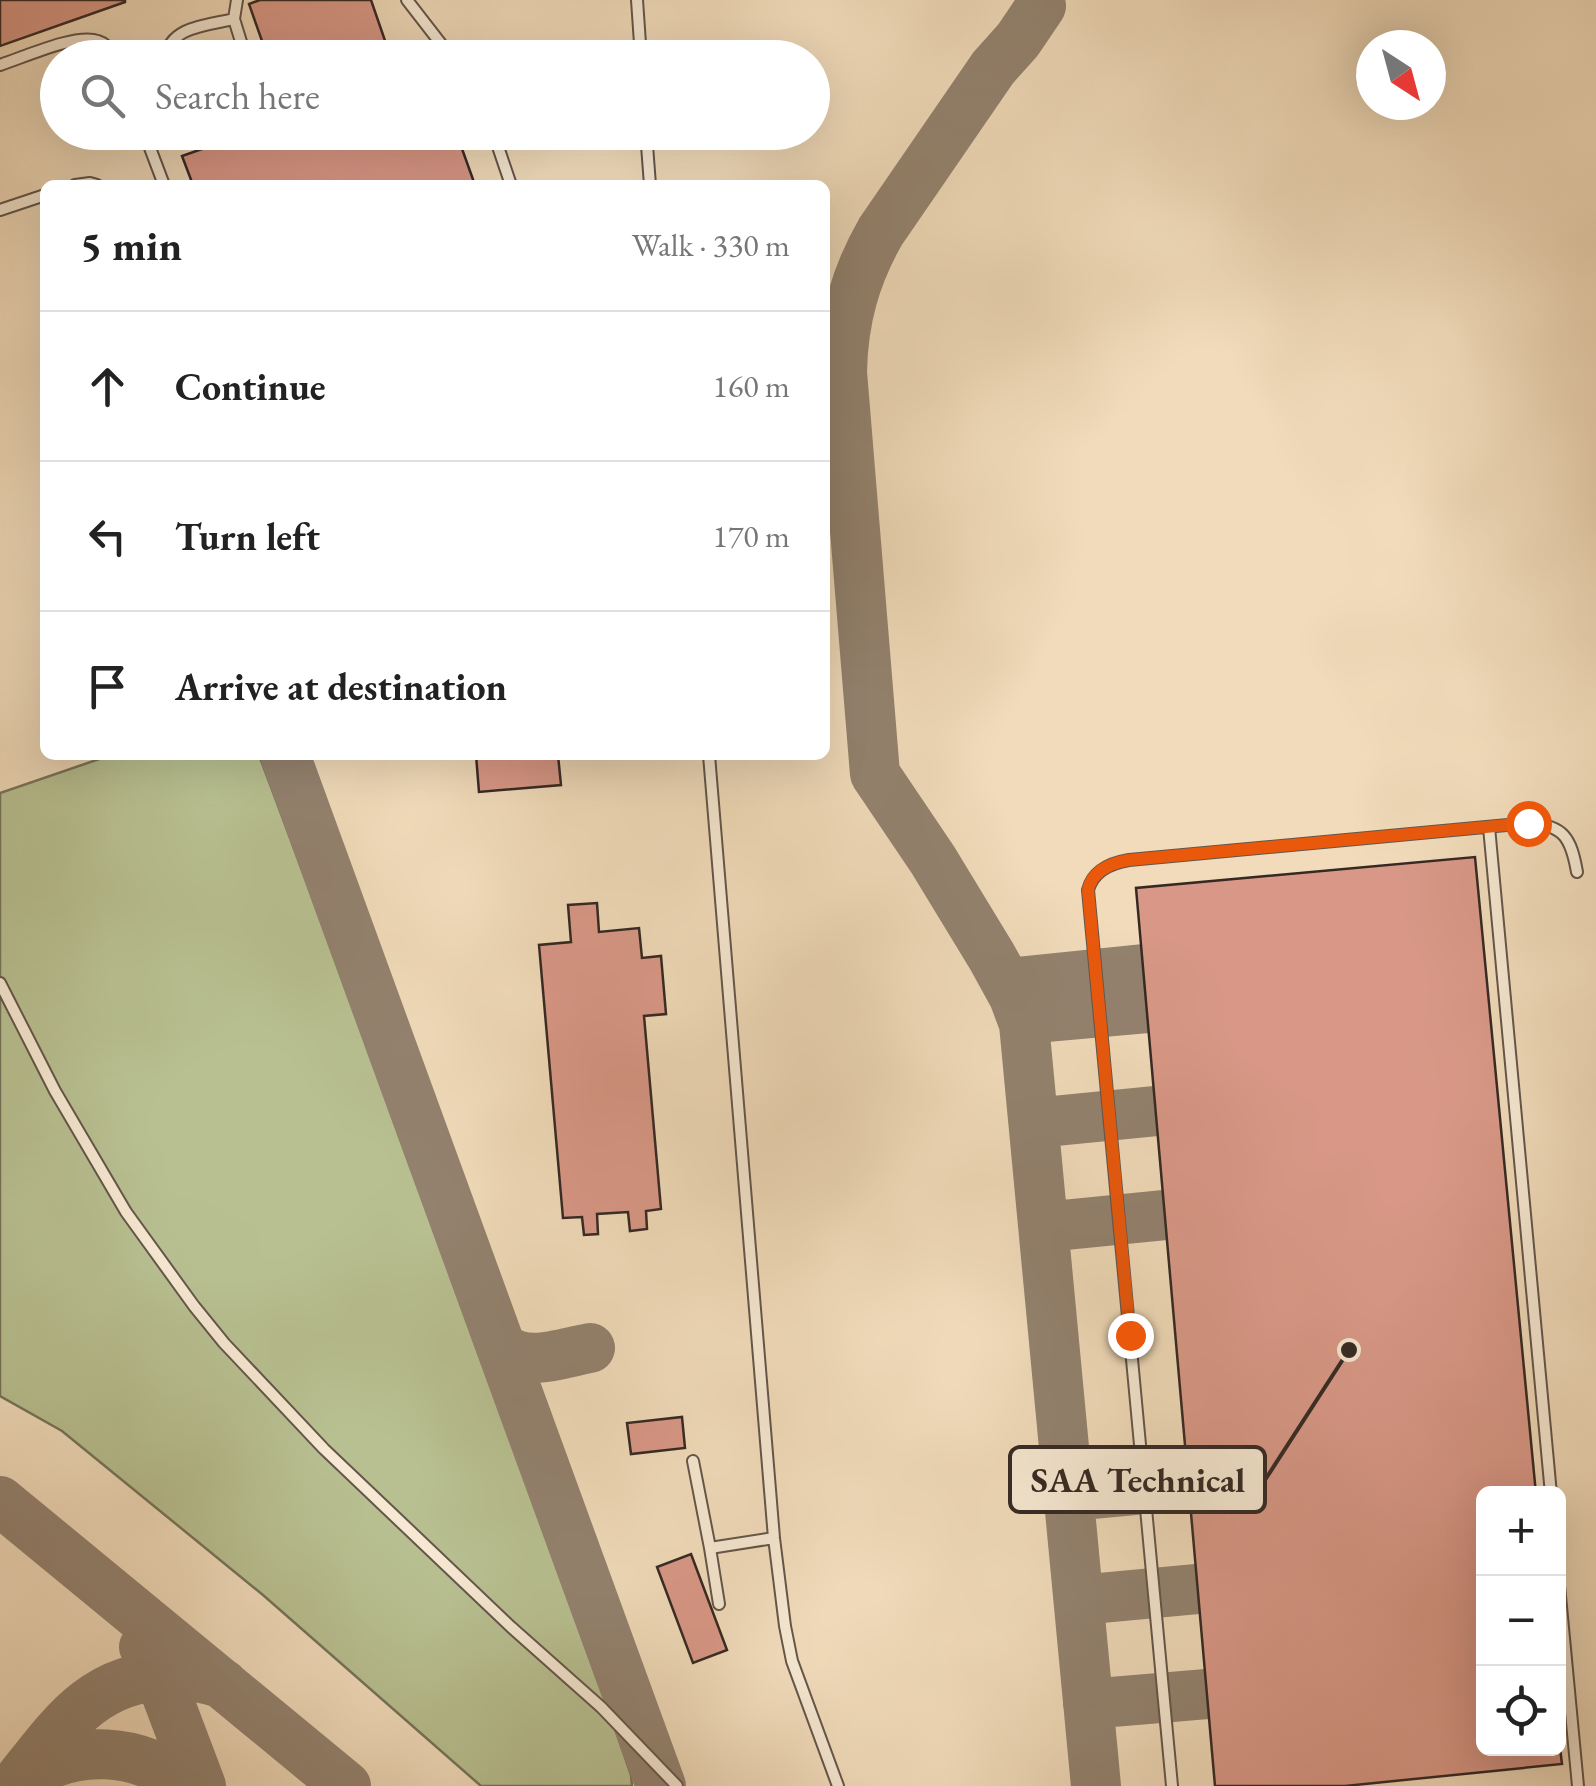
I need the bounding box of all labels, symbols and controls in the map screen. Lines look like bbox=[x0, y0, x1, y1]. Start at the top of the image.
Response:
north arrow bbox=[1356, 30, 1446, 120]
search box bbox=[40, 40, 830, 150]
icon: search bbox=[75, 68, 130, 123]
text: Search here bbox=[155, 71, 320, 120]
text: 5 min bbox=[80, 218, 182, 273]
text: Walk · 330 m bbox=[632, 224, 790, 266]
icon: ahead bbox=[80, 359, 135, 414]
text: Continue bbox=[175, 362, 326, 411]
text: 160 m bbox=[713, 365, 790, 407]
icon: left bbox=[80, 509, 135, 564]
text: Turn left bbox=[175, 512, 320, 561]
text: 170 m bbox=[713, 515, 790, 557]
icon: arrive bbox=[80, 659, 135, 714]
text: Arrive at destination bbox=[175, 662, 507, 711]
route start bbox=[1506, 801, 1552, 847]
route end bbox=[1108, 1313, 1154, 1359]
callout: SAA Technical bbox=[1010, 1447, 1265, 1512]
text: SAA Technical bbox=[1031, 1457, 1245, 1502]
map controls bbox=[1476, 1486, 1566, 1756]
button: + bbox=[1476, 1486, 1566, 1576]
button: − bbox=[1476, 1576, 1566, 1666]
button: locate bbox=[1476, 1666, 1566, 1756]

